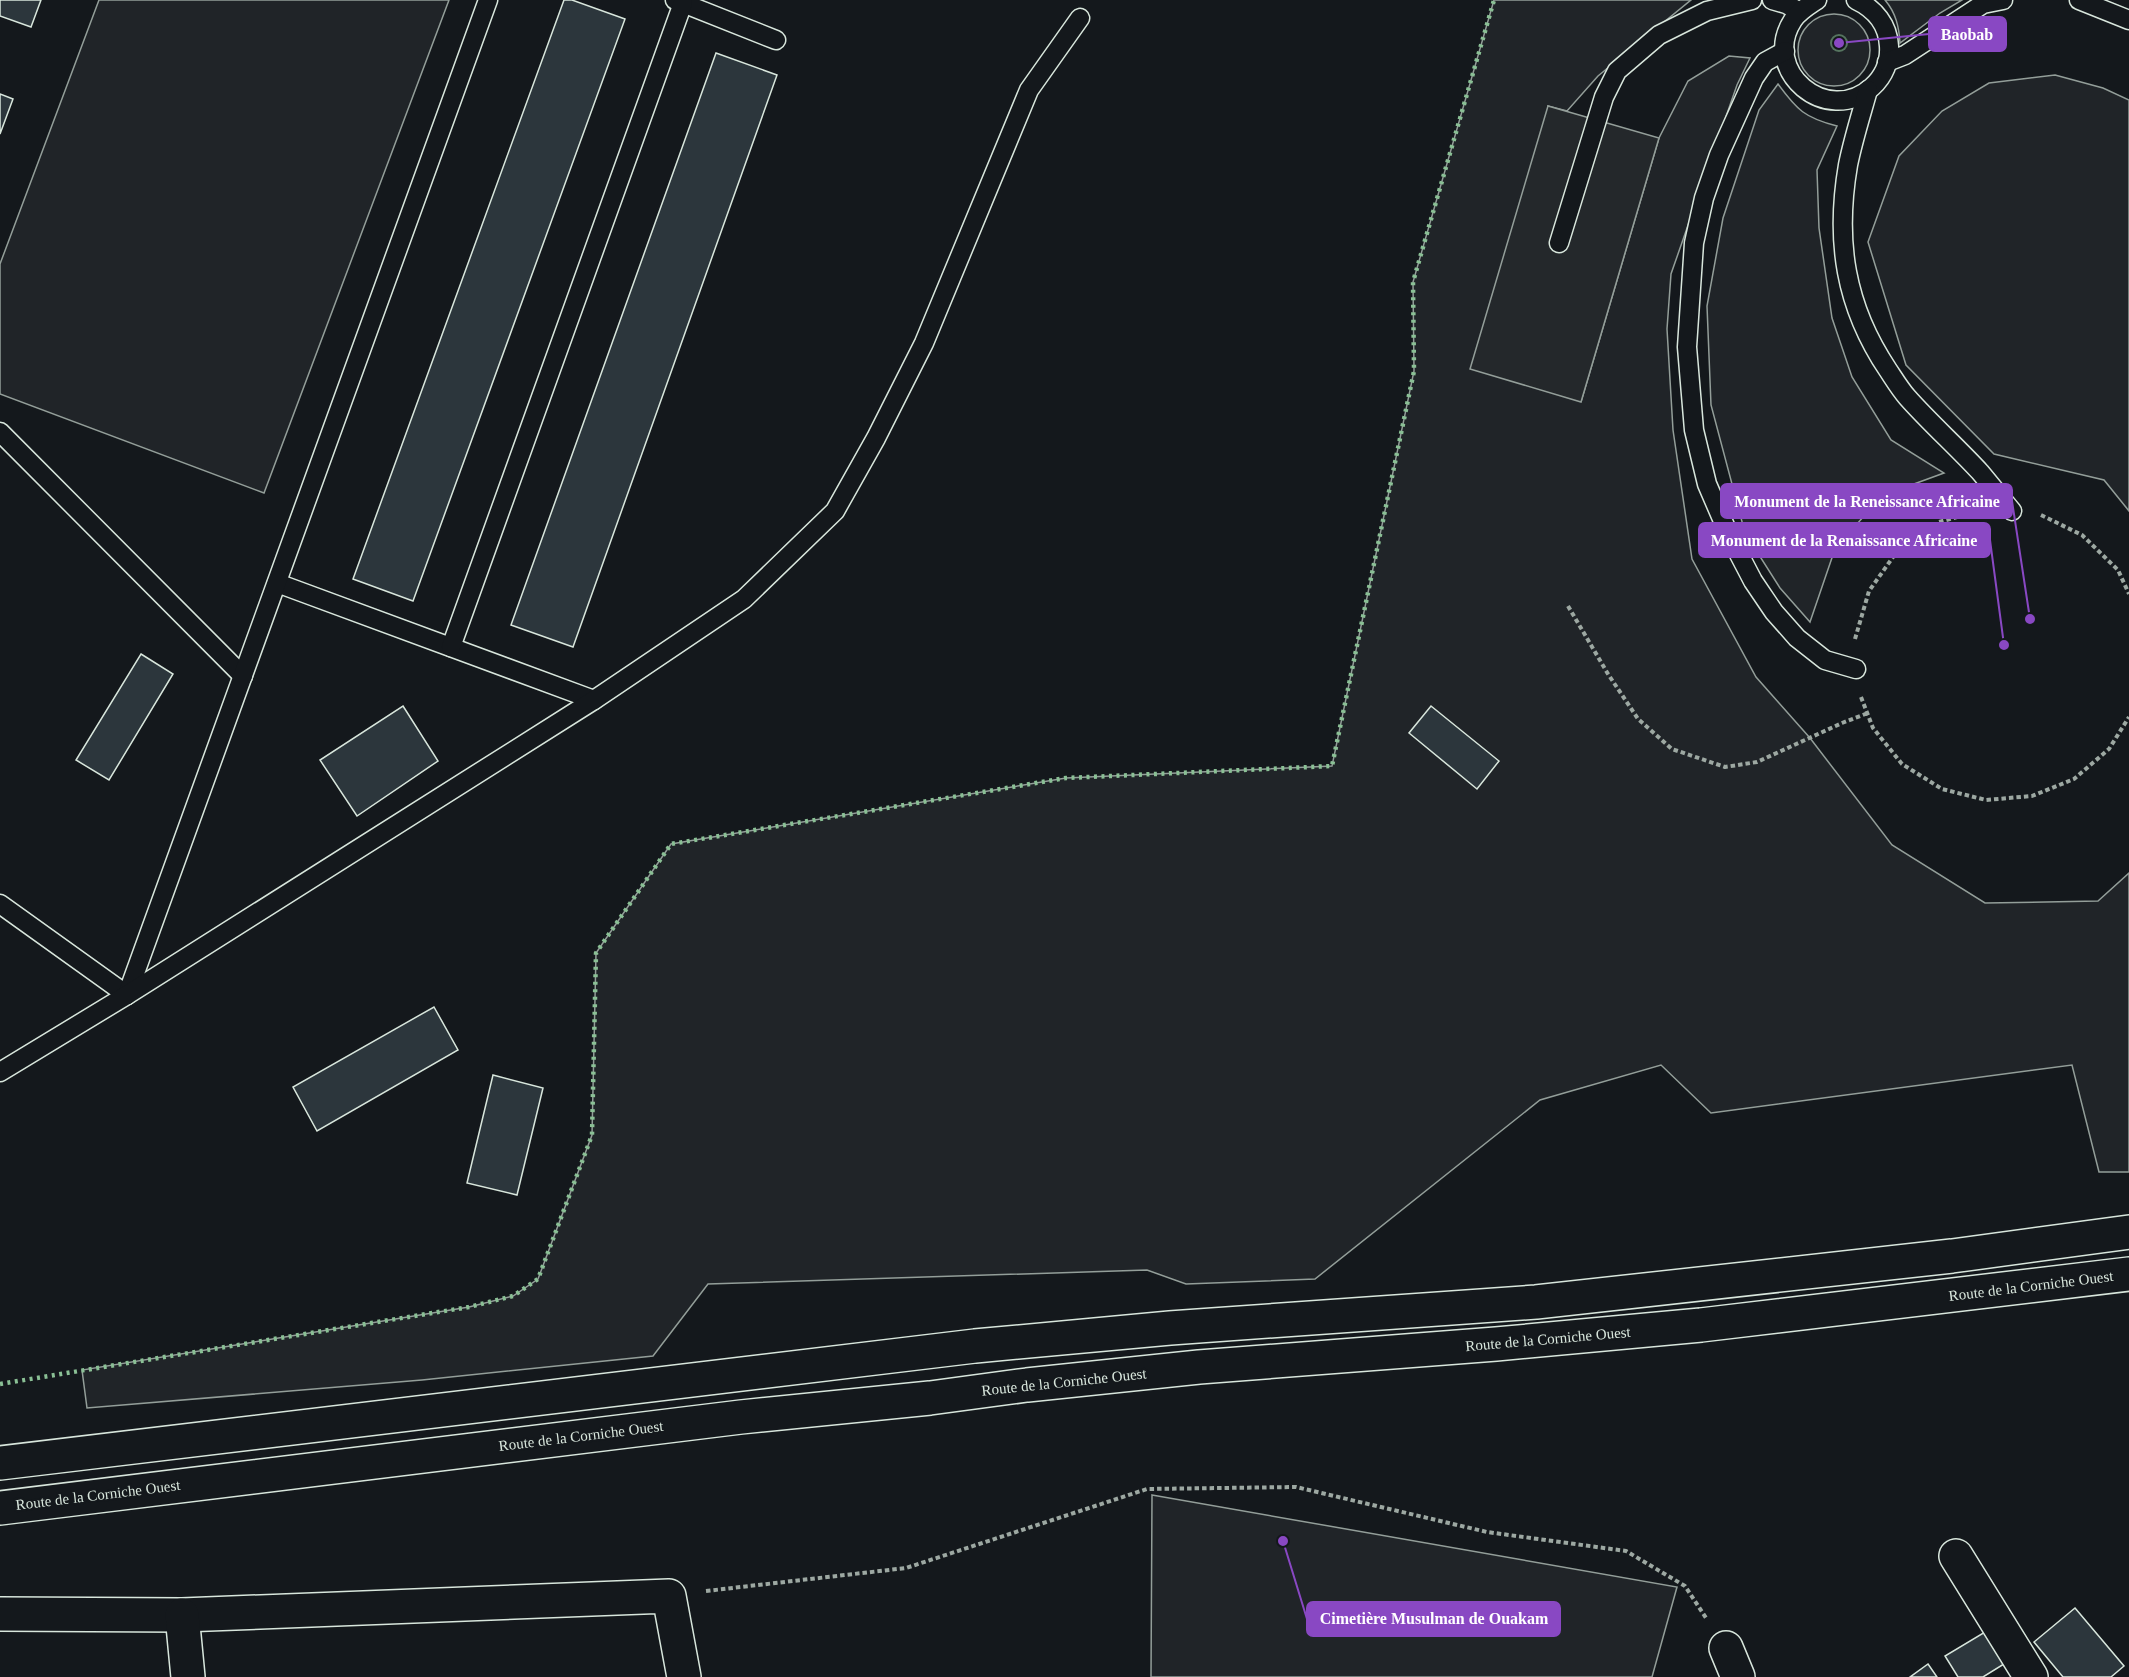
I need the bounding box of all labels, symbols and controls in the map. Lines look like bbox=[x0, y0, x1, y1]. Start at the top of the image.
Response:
callout: Baobab bbox=[1929, 17, 2006, 51]
text: Baobab bbox=[1941, 26, 1993, 43]
callout: Monument de la Reneissance Africaine bbox=[1721, 484, 2012, 518]
text: Monument de la Reneissance Africaine bbox=[1734, 493, 2000, 510]
callout: Monument de la Renaissance Africaine bbox=[1699, 523, 1990, 557]
text: Monument de la Renaissance Africaine bbox=[1711, 532, 1977, 549]
street label: Route de la Corniche Ouest bbox=[1948, 1268, 2115, 1304]
street label: Route de la Corniche Ouest bbox=[1465, 1324, 1632, 1354]
street label: Route de la Corniche Ouest bbox=[981, 1365, 1148, 1399]
street label: Route de la Corniche Ouest bbox=[498, 1418, 665, 1454]
street label: Route de la Corniche Ouest bbox=[15, 1477, 182, 1513]
callout: Cimetière Musulman de Ouakam bbox=[1307, 1602, 1560, 1636]
text: Cimetière Musulman de Ouakam bbox=[1320, 1610, 1549, 1627]

